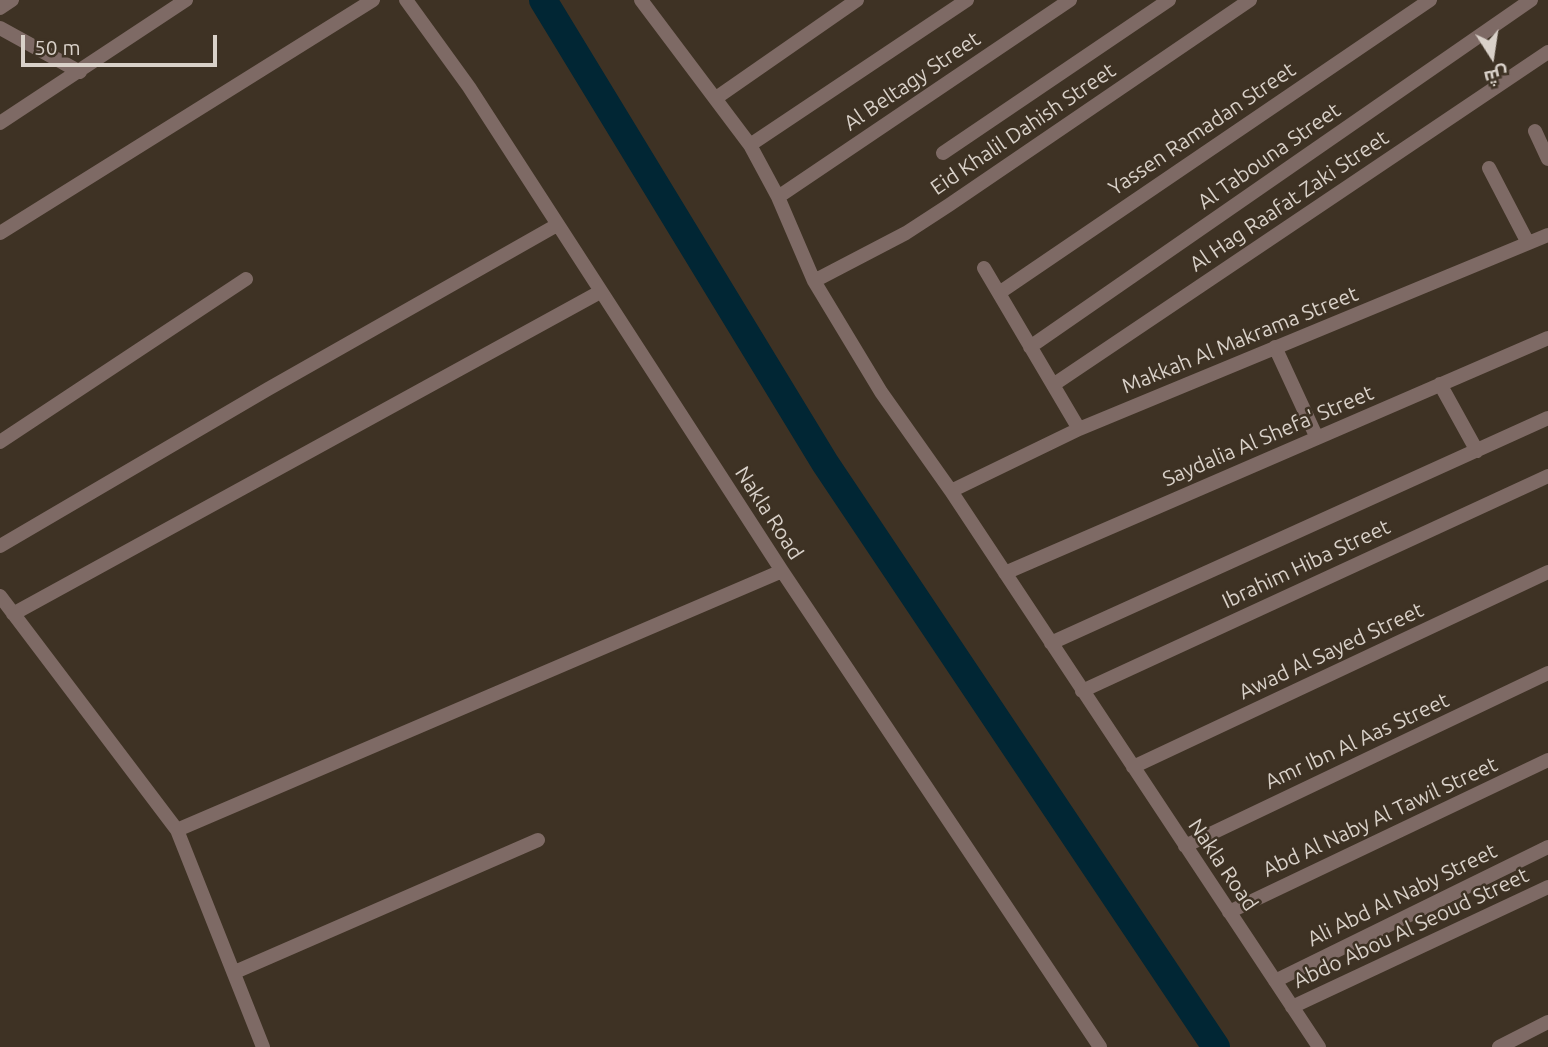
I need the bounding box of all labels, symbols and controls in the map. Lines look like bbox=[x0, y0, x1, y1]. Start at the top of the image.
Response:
scale bar bbox=[24, 21, 220, 65]
north arrow bbox=[1457, 21, 1527, 91]
street label: Al Beltagy Street bbox=[839, 26, 985, 136]
text: 50 m bbox=[34, 35, 81, 59]
street label: Yassen Ramadan Street bbox=[1104, 57, 1300, 201]
street label: Eid Khalil Dahish Street bbox=[926, 58, 1120, 200]
text: ش bbox=[1482, 63, 1511, 90]
street label: Al Tabouna Street bbox=[1193, 97, 1345, 215]
street label: Al Hag Raafat Zaki Street bbox=[1185, 125, 1393, 277]
street label: Makkah Al Makrama Street bbox=[1118, 281, 1362, 399]
street label: Saydalia Al Shefa' Street bbox=[1159, 380, 1377, 492]
street label: Nakla Road bbox=[730, 462, 808, 564]
street label: Ibrahim Hiba Street bbox=[1218, 514, 1394, 614]
street label: Awad Al Sayed Street bbox=[1235, 597, 1427, 705]
street label: Amr Ibn Al Aas Street bbox=[1261, 687, 1453, 795]
street label: Abd Al Naby Al Tawil Street bbox=[1259, 752, 1501, 882]
street label: Nakla Road bbox=[1183, 814, 1263, 916]
street label: Ali Abd Al Naby Street bbox=[1303, 838, 1501, 952]
street label: Abdo Abou Al Seoud Street bbox=[1289, 862, 1533, 994]

